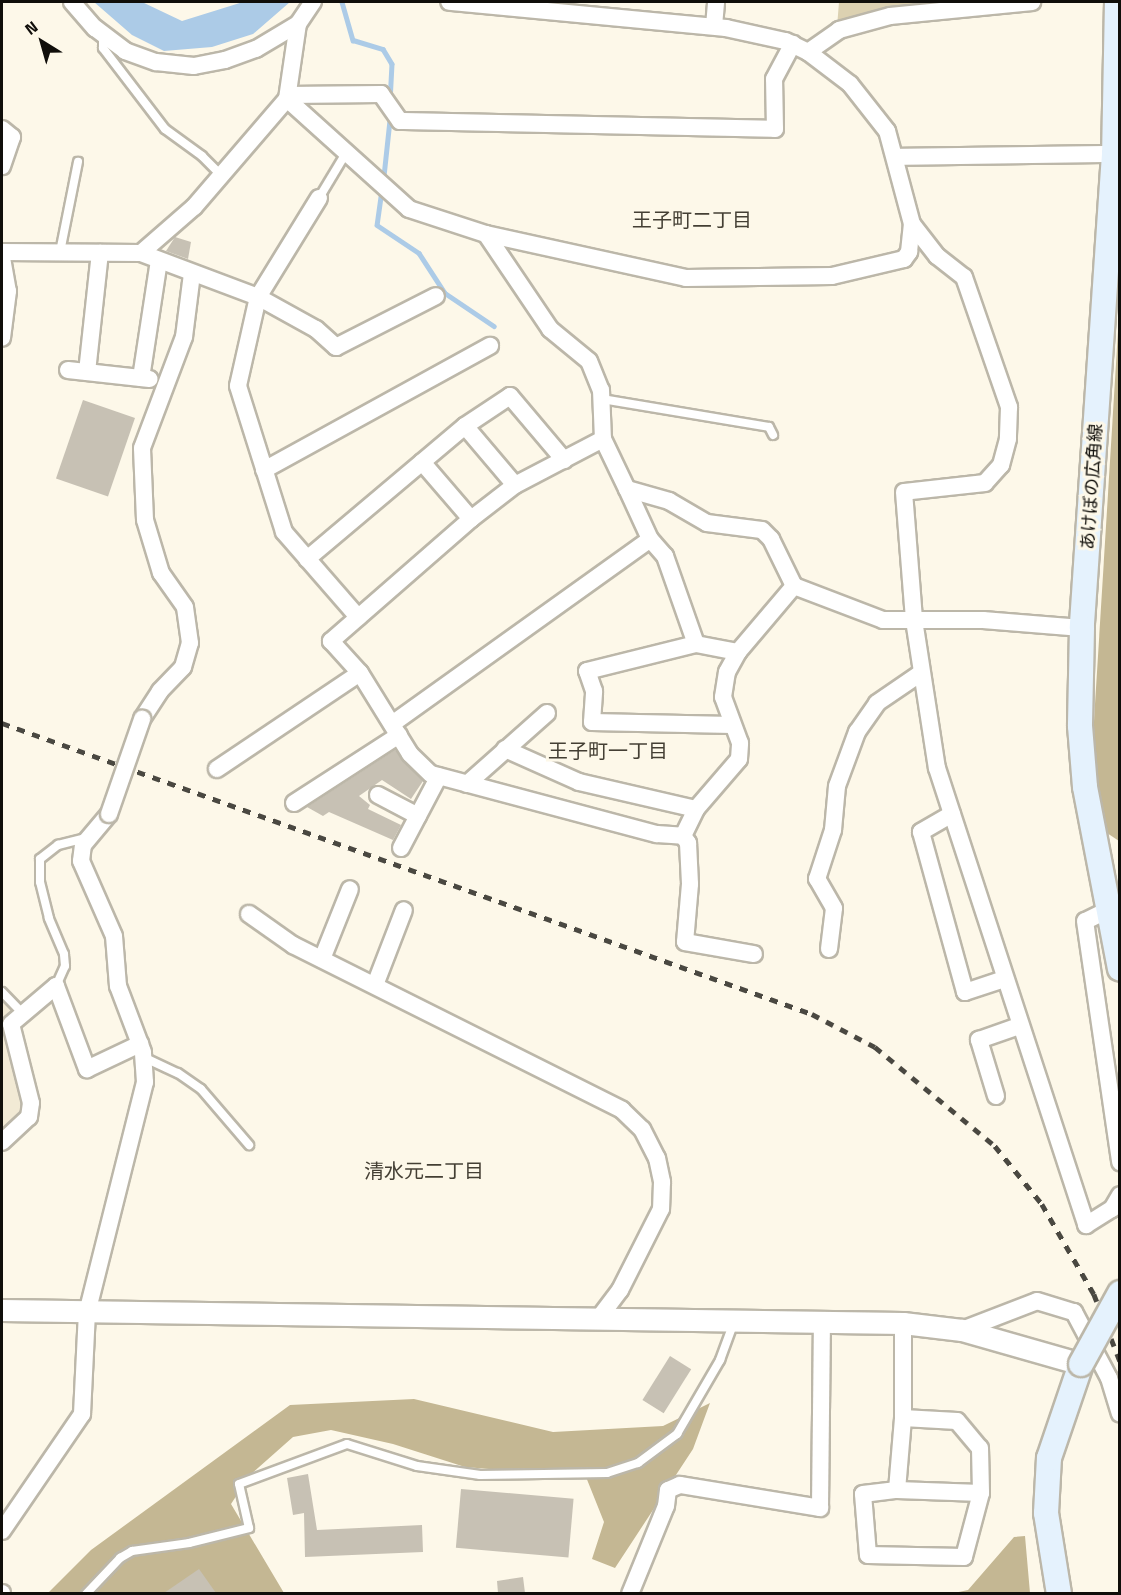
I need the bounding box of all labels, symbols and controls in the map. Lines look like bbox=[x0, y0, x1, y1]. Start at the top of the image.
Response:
north arrow bbox=[12, 12, 72, 72]
text: N bbox=[20, 15, 43, 41]
district label: 王子町二丁目 bbox=[632, 207, 752, 231]
street label: あけぼの広角線 bbox=[1077, 423, 1107, 551]
district label: 王子町一丁目 bbox=[548, 738, 668, 762]
district label: 清水元二丁目 bbox=[364, 1158, 484, 1182]

